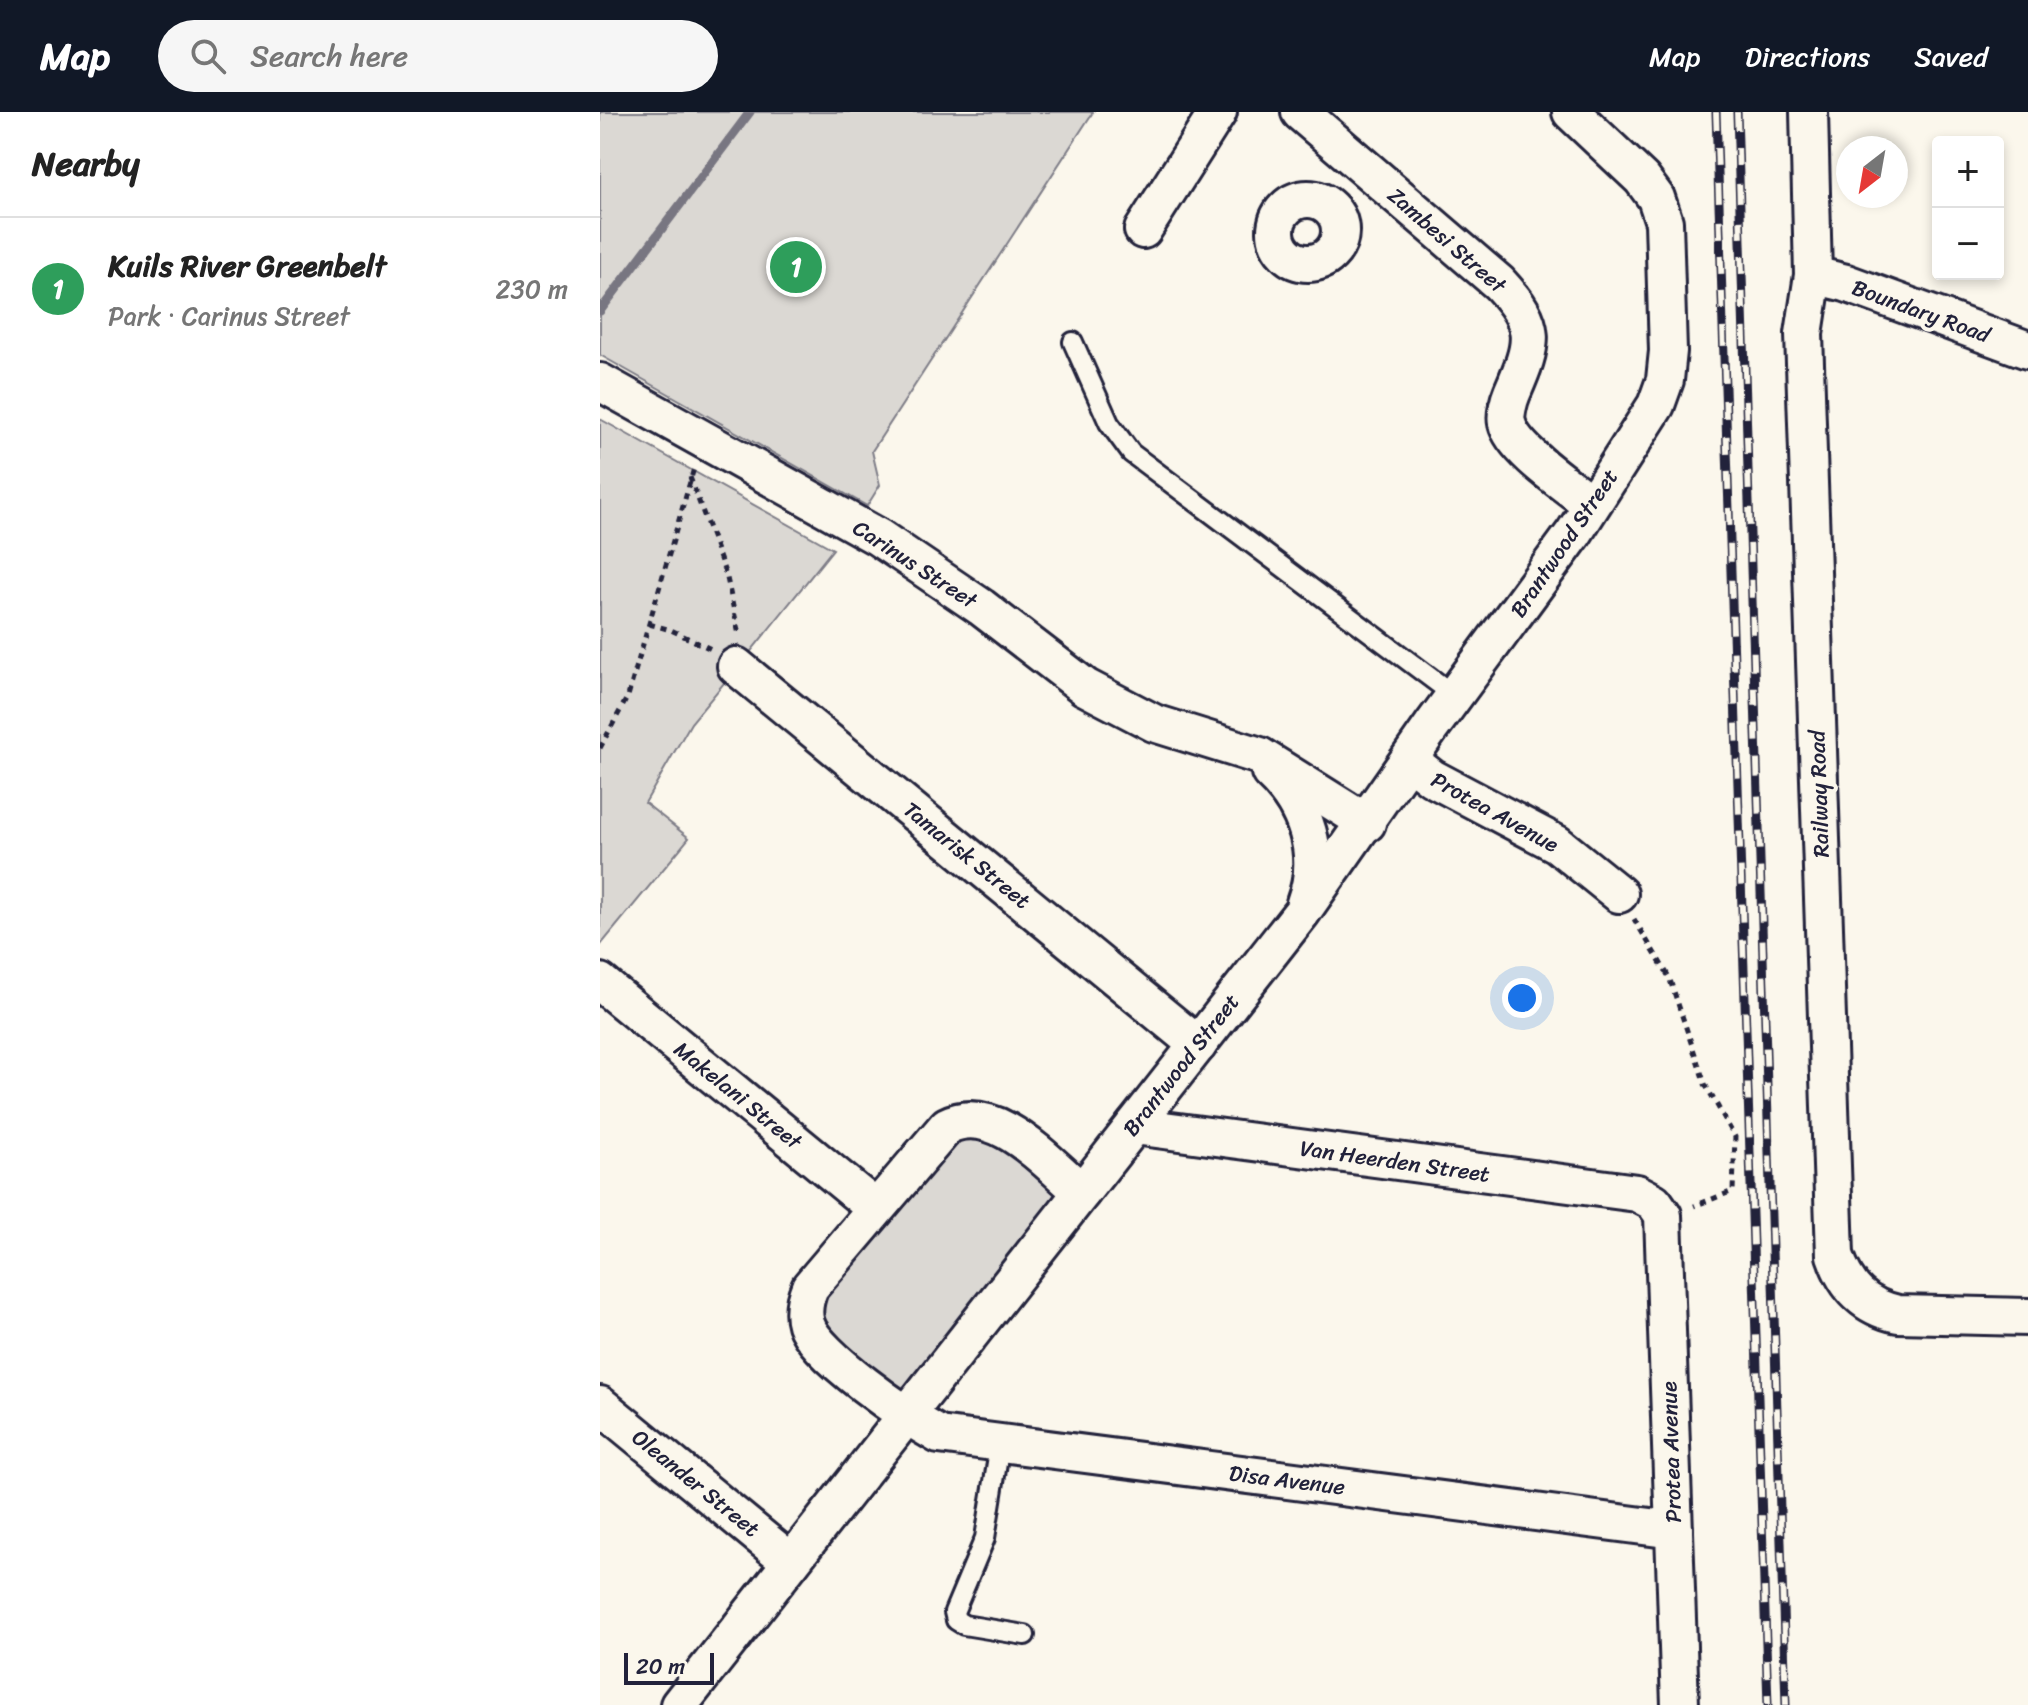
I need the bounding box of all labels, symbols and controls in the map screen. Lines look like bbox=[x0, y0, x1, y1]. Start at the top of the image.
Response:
search box bbox=[158, 20, 718, 92]
text: Map bbox=[40, 23, 110, 90]
text: Search here bbox=[250, 29, 408, 83]
text: Map bbox=[1649, 32, 1701, 81]
text: Directions bbox=[1745, 32, 1870, 81]
text: Saved bbox=[1914, 32, 1988, 81]
icon: search bbox=[186, 34, 230, 78]
text: Nearby bbox=[32, 134, 140, 194]
north arrow bbox=[1836, 136, 1908, 208]
map controls bbox=[1932, 136, 2004, 280]
button: + bbox=[1932, 136, 2004, 208]
street label: Zambesi Street bbox=[1378, 177, 1516, 304]
button: − bbox=[1932, 208, 2004, 280]
pin: 1 bbox=[770, 237, 822, 297]
text: Kuils River Greenbelt bbox=[108, 239, 386, 293]
text: 1 bbox=[52, 266, 64, 312]
text: 230 m bbox=[496, 266, 568, 312]
street label: Boundary Road bbox=[1846, 268, 1997, 355]
text: Park · Carinus Street bbox=[108, 293, 350, 339]
street label: Brantwood Street bbox=[1499, 460, 1629, 626]
street label: Carinus Street bbox=[845, 509, 986, 620]
street label: Railway Road bbox=[1797, 728, 1841, 858]
street label: Protea Avenue bbox=[1424, 761, 1567, 864]
street label: Tamarisk Street bbox=[894, 791, 1040, 919]
your location bbox=[1502, 978, 1542, 1018]
street label: Brantwood Street bbox=[1112, 984, 1250, 1145]
street label: Makelani Street bbox=[665, 1031, 812, 1160]
street label: Van Heerden Street bbox=[1298, 1128, 1493, 1194]
street label: Protea Avenue bbox=[1649, 1380, 1693, 1523]
street label: Oleander Street bbox=[623, 1419, 769, 1548]
street label: Disa Avenue bbox=[1227, 1454, 1347, 1506]
text: 20 m bbox=[636, 1647, 685, 1686]
scale bar bbox=[624, 1649, 714, 1685]

